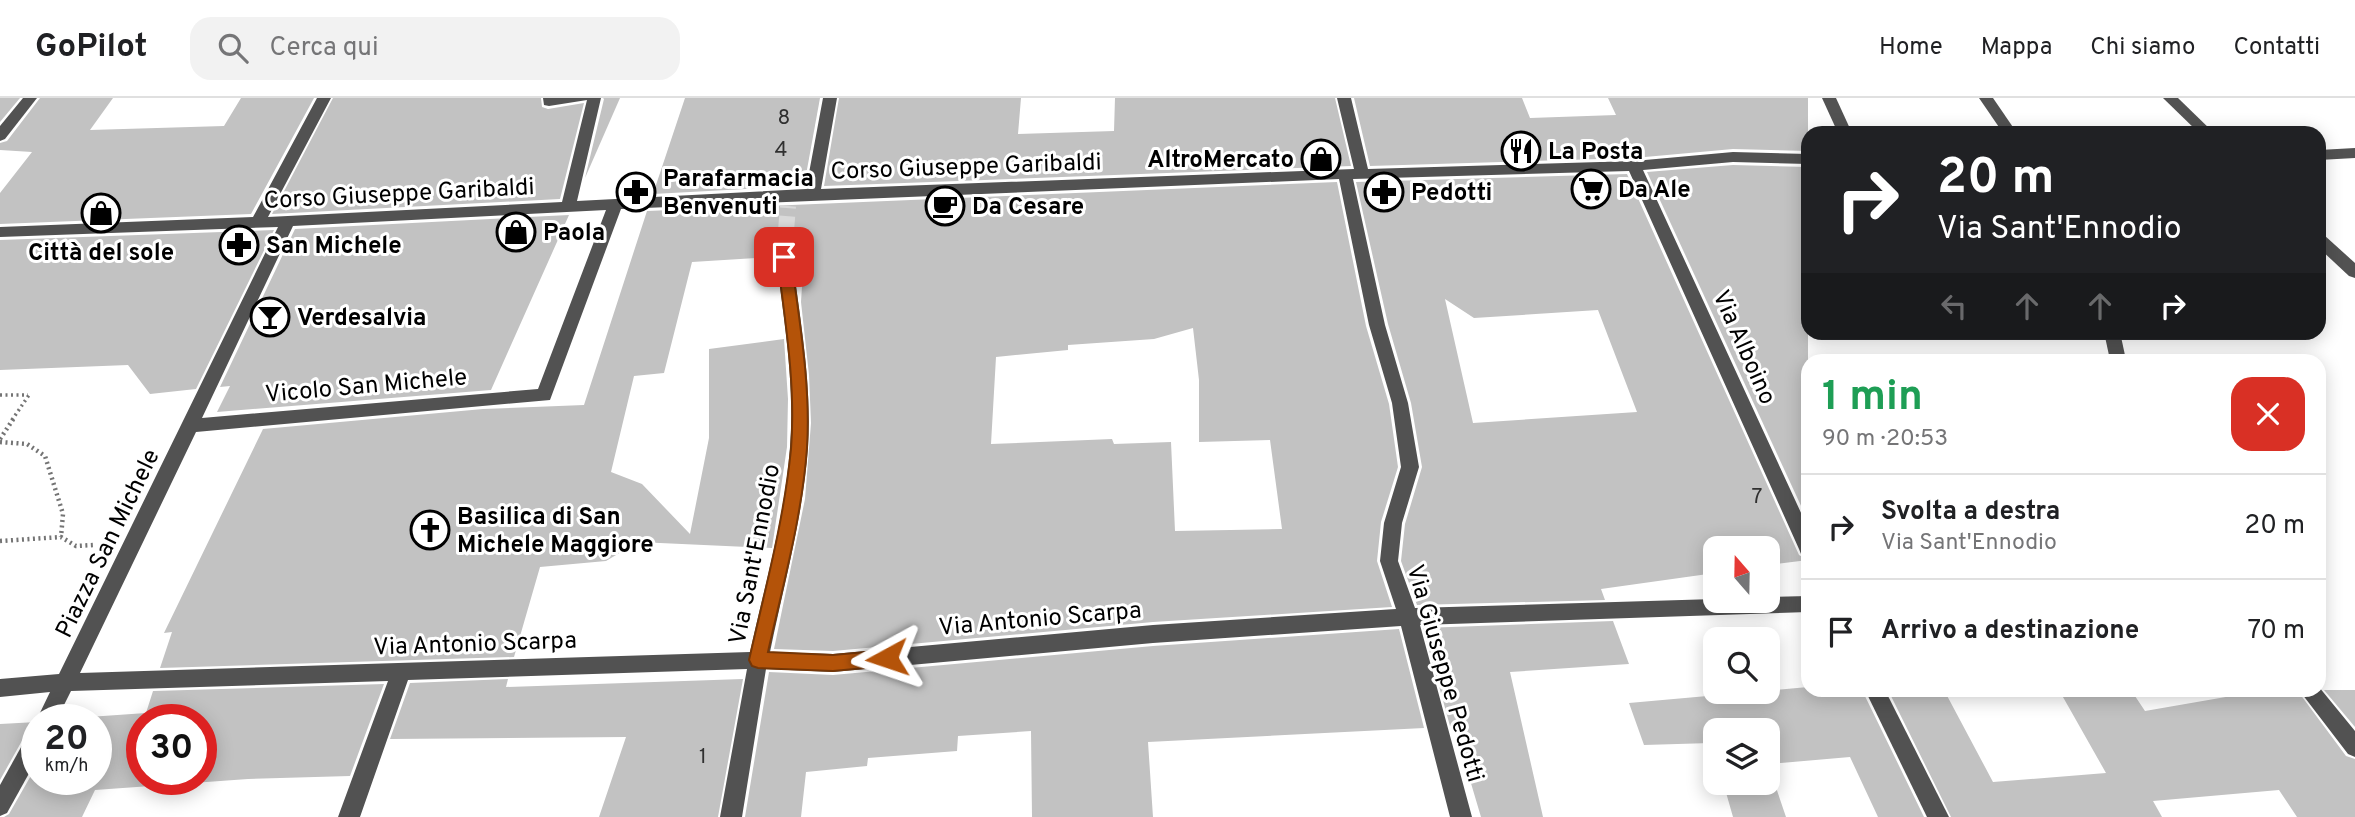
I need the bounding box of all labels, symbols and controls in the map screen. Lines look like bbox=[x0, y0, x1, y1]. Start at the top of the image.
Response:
search box bbox=[190, 17, 680, 80]
text: GoPilot bbox=[35, 27, 148, 69]
icon: search bbox=[214, 29, 252, 67]
text: Cerca qui bbox=[270, 32, 379, 65]
text: Home bbox=[1879, 33, 1943, 63]
text: Mappa bbox=[1981, 33, 2052, 63]
text: Chi siamo bbox=[2090, 33, 2195, 63]
text: Contatti bbox=[2233, 33, 2320, 63]
house number: 8 bbox=[778, 105, 790, 132]
restaurant icon: La Posta bbox=[1500, 130, 1542, 172]
house number: 4 bbox=[774, 137, 788, 164]
shop icon: AltroMercato bbox=[1300, 138, 1342, 180]
place label: La Posta bbox=[1548, 138, 1644, 168]
place label: AltroMercato bbox=[1147, 146, 1294, 176]
street label: Corso Giuseppe Garibaldi bbox=[830, 148, 1102, 188]
text: 20 m bbox=[1937, 149, 2054, 211]
icon: right bbox=[1822, 154, 1913, 245]
place label: Parafarmacia Benvenuti bbox=[663, 165, 814, 223]
supermarket icon: Da Ale bbox=[1570, 168, 1612, 210]
pharmacy icon: Parafarmacia Benvenuti bbox=[615, 171, 657, 213]
pharmacy icon: Pedotti bbox=[1363, 171, 1405, 213]
street label: Corso Giuseppe Garibaldi bbox=[263, 173, 535, 217]
place label: Da Ale bbox=[1618, 176, 1691, 206]
place label: Pedotti bbox=[1411, 179, 1492, 209]
cafe icon: Da Cesare bbox=[924, 185, 966, 227]
shop icon: Città del sole bbox=[80, 192, 122, 234]
place label: Da Cesare bbox=[972, 193, 1084, 223]
text: Via Sant'Ennodio bbox=[1937, 210, 2182, 250]
shop icon: Paola bbox=[495, 211, 537, 253]
place label: Paola bbox=[543, 219, 605, 249]
pharmacy icon: San Michele bbox=[218, 224, 260, 266]
pin bbox=[754, 227, 814, 287]
place label: San Michele bbox=[266, 232, 402, 262]
icon: arrive bbox=[765, 238, 803, 276]
place label: Città del sole bbox=[28, 239, 174, 269]
street label: Via Alboino bbox=[1705, 286, 1782, 410]
icon: left bbox=[1935, 287, 1973, 325]
icon: ahead bbox=[2008, 287, 2046, 325]
icon: ahead bbox=[2081, 287, 2119, 325]
icon: right bbox=[2154, 287, 2192, 325]
bar icon: Verdesalvia bbox=[249, 296, 291, 338]
place label: Verdesalvia bbox=[297, 304, 426, 334]
street label: Vicolo San Michele bbox=[264, 363, 468, 411]
text: 1 min bbox=[1822, 372, 1923, 425]
button: close bbox=[2231, 377, 2305, 451]
text: 90 m · 20:53 bbox=[1822, 425, 1948, 454]
street label: Piazza San Michele bbox=[50, 445, 167, 643]
street label: Via Sant'Ennodio bbox=[724, 462, 788, 647]
house number: 7 bbox=[1752, 484, 1763, 511]
text: Svolta a destra bbox=[1881, 496, 2060, 529]
place label: Basilica di San Michele Maggiore bbox=[457, 503, 654, 561]
icon: right bbox=[1822, 508, 1860, 546]
church icon: Basilica di San Michele Maggiore bbox=[409, 509, 451, 551]
text: 20 m bbox=[2244, 510, 2305, 543]
text: Via Sant'Ennodio bbox=[1881, 529, 2057, 558]
north arrow bbox=[1703, 536, 1780, 612]
map controls bbox=[1703, 536, 1780, 795]
street label: Via Giuseppe Pedotti bbox=[1399, 561, 1489, 786]
street label: Via Antonio Scarpa bbox=[937, 596, 1143, 644]
icon: arrive bbox=[1822, 613, 1860, 651]
text: Arrivo a destinazione bbox=[1881, 615, 2139, 648]
text: 70 m bbox=[2247, 615, 2305, 648]
position arrow bbox=[850, 621, 924, 695]
street label: Via Antonio Scarpa bbox=[373, 626, 577, 664]
button: search bbox=[1703, 627, 1780, 704]
speed limit sign: 30 bbox=[126, 704, 217, 795]
text: 20 bbox=[44, 718, 89, 762]
button: layers bbox=[1703, 718, 1780, 795]
house number: 1 bbox=[699, 744, 707, 771]
text: km/h bbox=[45, 755, 88, 778]

